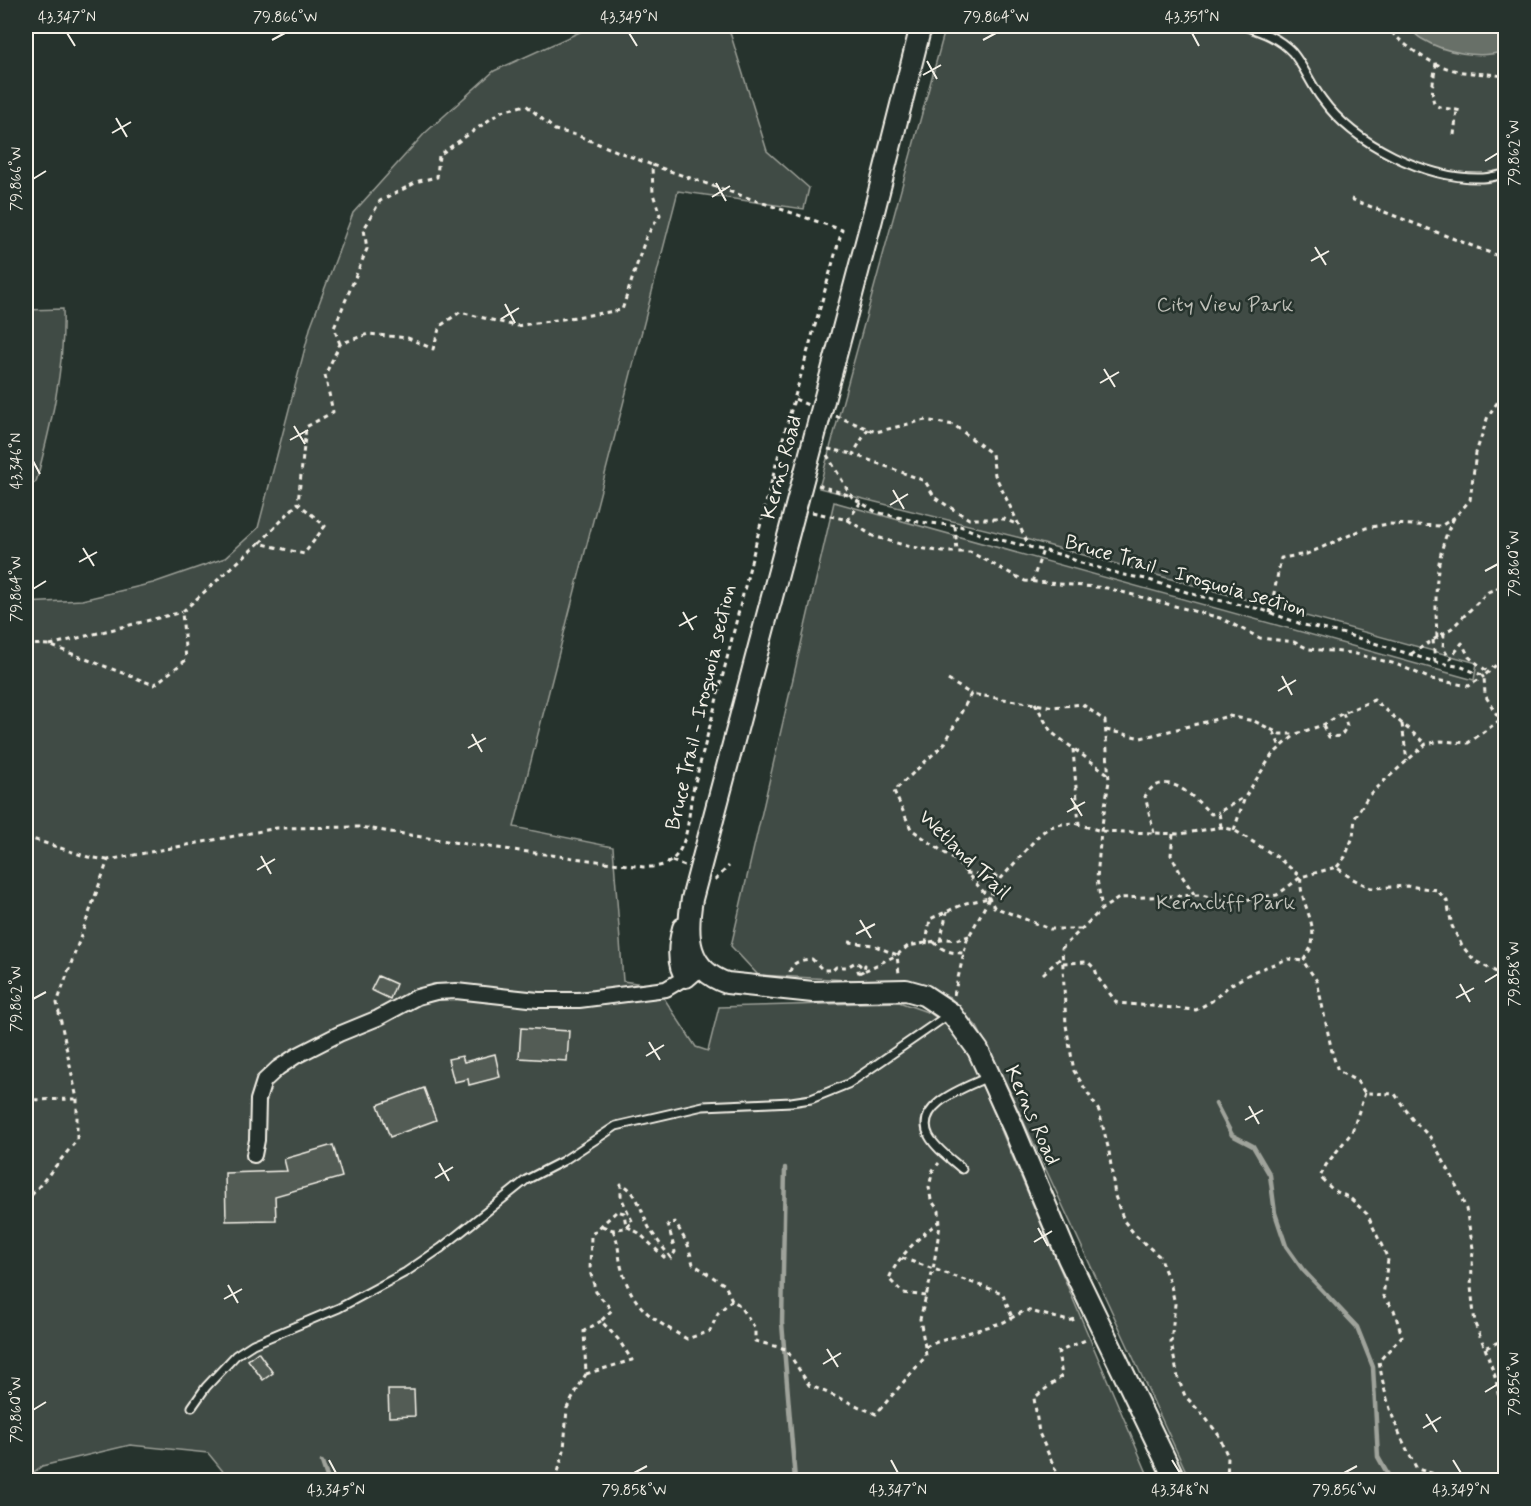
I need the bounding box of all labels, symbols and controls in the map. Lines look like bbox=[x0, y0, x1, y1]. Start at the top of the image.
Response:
text: 43.347°N bbox=[38, 8, 96, 28]
text: 79.866°W bbox=[253, 8, 317, 28]
text: 43.349°N bbox=[600, 8, 658, 28]
text: 79.864°W bbox=[963, 8, 1029, 28]
text: 43.351°N bbox=[1165, 8, 1219, 28]
text: 79.862°W bbox=[1505, 120, 1525, 186]
text: 79.866°W bbox=[7, 147, 27, 211]
park label: City View Park bbox=[1156, 291, 1294, 319]
street label: Kerns Road bbox=[755, 412, 809, 522]
text: 43.346°N bbox=[7, 433, 27, 489]
street label: Bruce Trail - Iroquoia section bbox=[1061, 528, 1310, 624]
text: 79.860°W bbox=[1505, 531, 1525, 597]
text: 79.864°W bbox=[7, 556, 27, 622]
street label: Bruce Trail - Iroquoia section bbox=[659, 582, 743, 833]
street label: Wetland Trail bbox=[912, 804, 1016, 906]
park label: Kerncliff Park bbox=[1156, 889, 1296, 917]
text: 79.858°W bbox=[1505, 942, 1525, 1006]
text: 79.862°W bbox=[7, 966, 27, 1032]
street label: Kerns Road bbox=[998, 1061, 1067, 1170]
text: 79.856°W bbox=[1505, 1352, 1525, 1416]
text: 79.860°W bbox=[7, 1377, 27, 1443]
text: 43.345°N bbox=[307, 1481, 365, 1501]
text: 79.858°W bbox=[602, 1481, 666, 1501]
text: 43.347°N bbox=[869, 1481, 927, 1501]
text: 43.348°N bbox=[1151, 1481, 1209, 1501]
text: 79.856°W bbox=[1312, 1481, 1376, 1501]
text: 43.349°N bbox=[1432, 1481, 1490, 1501]

